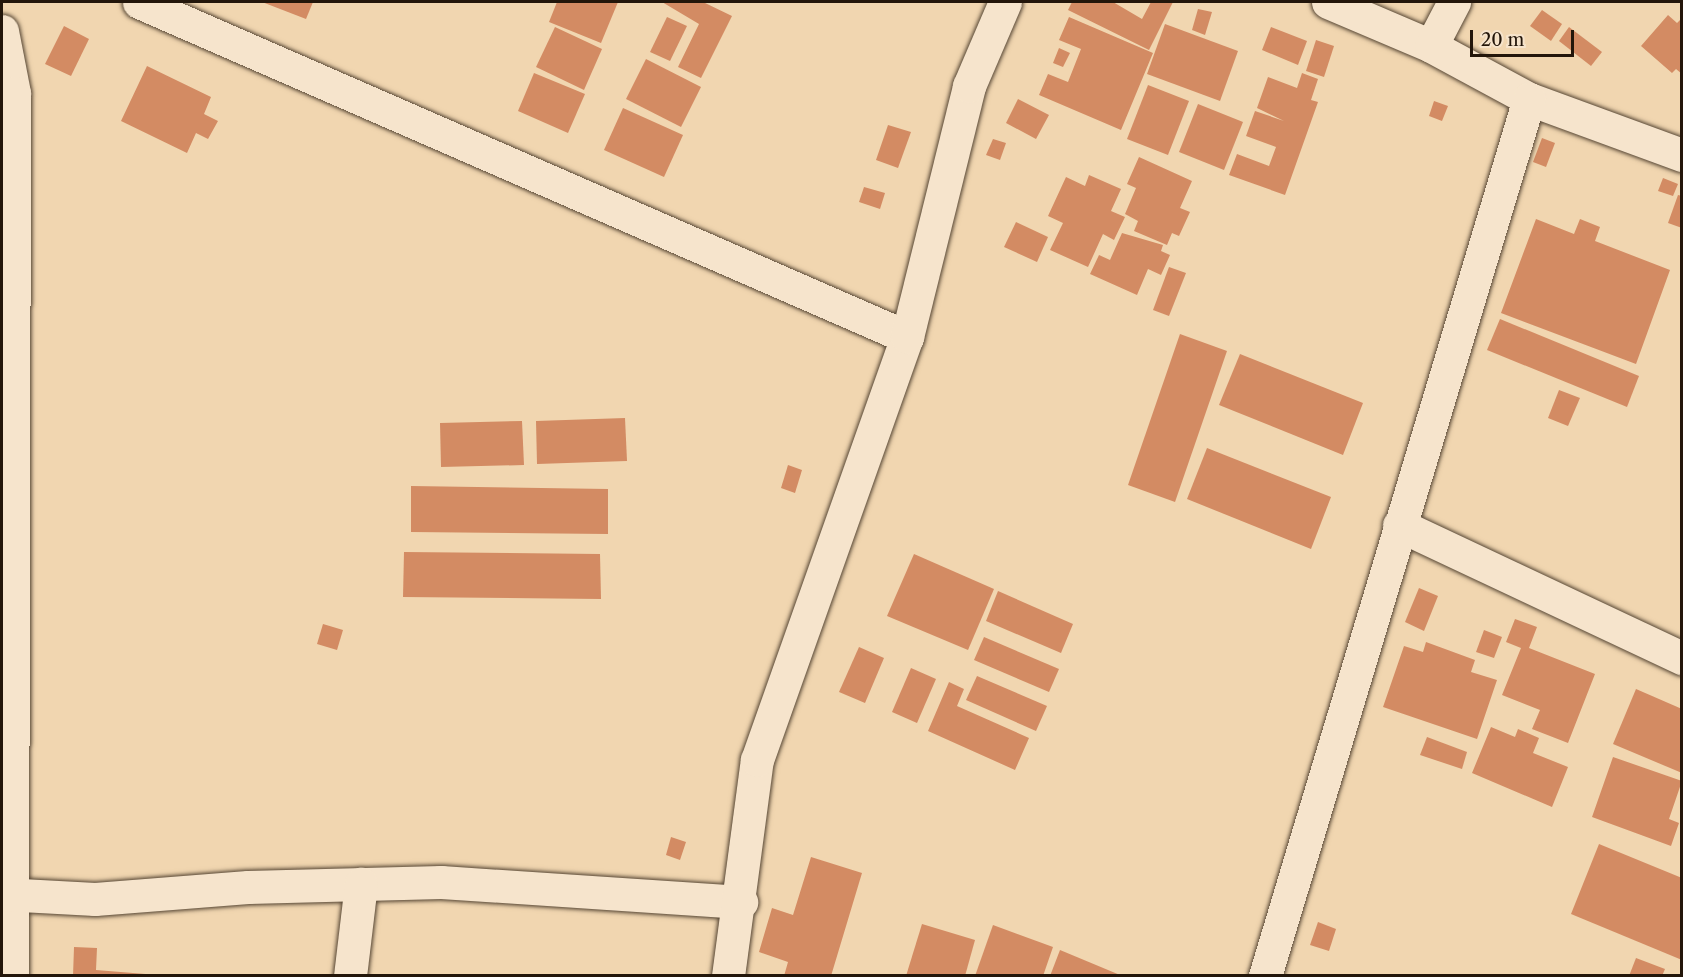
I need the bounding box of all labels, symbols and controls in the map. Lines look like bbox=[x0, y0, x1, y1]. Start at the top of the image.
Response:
scale bar bbox=[1473, 18, 1576, 56]
text: 20 m bbox=[1481, 29, 1524, 51]

